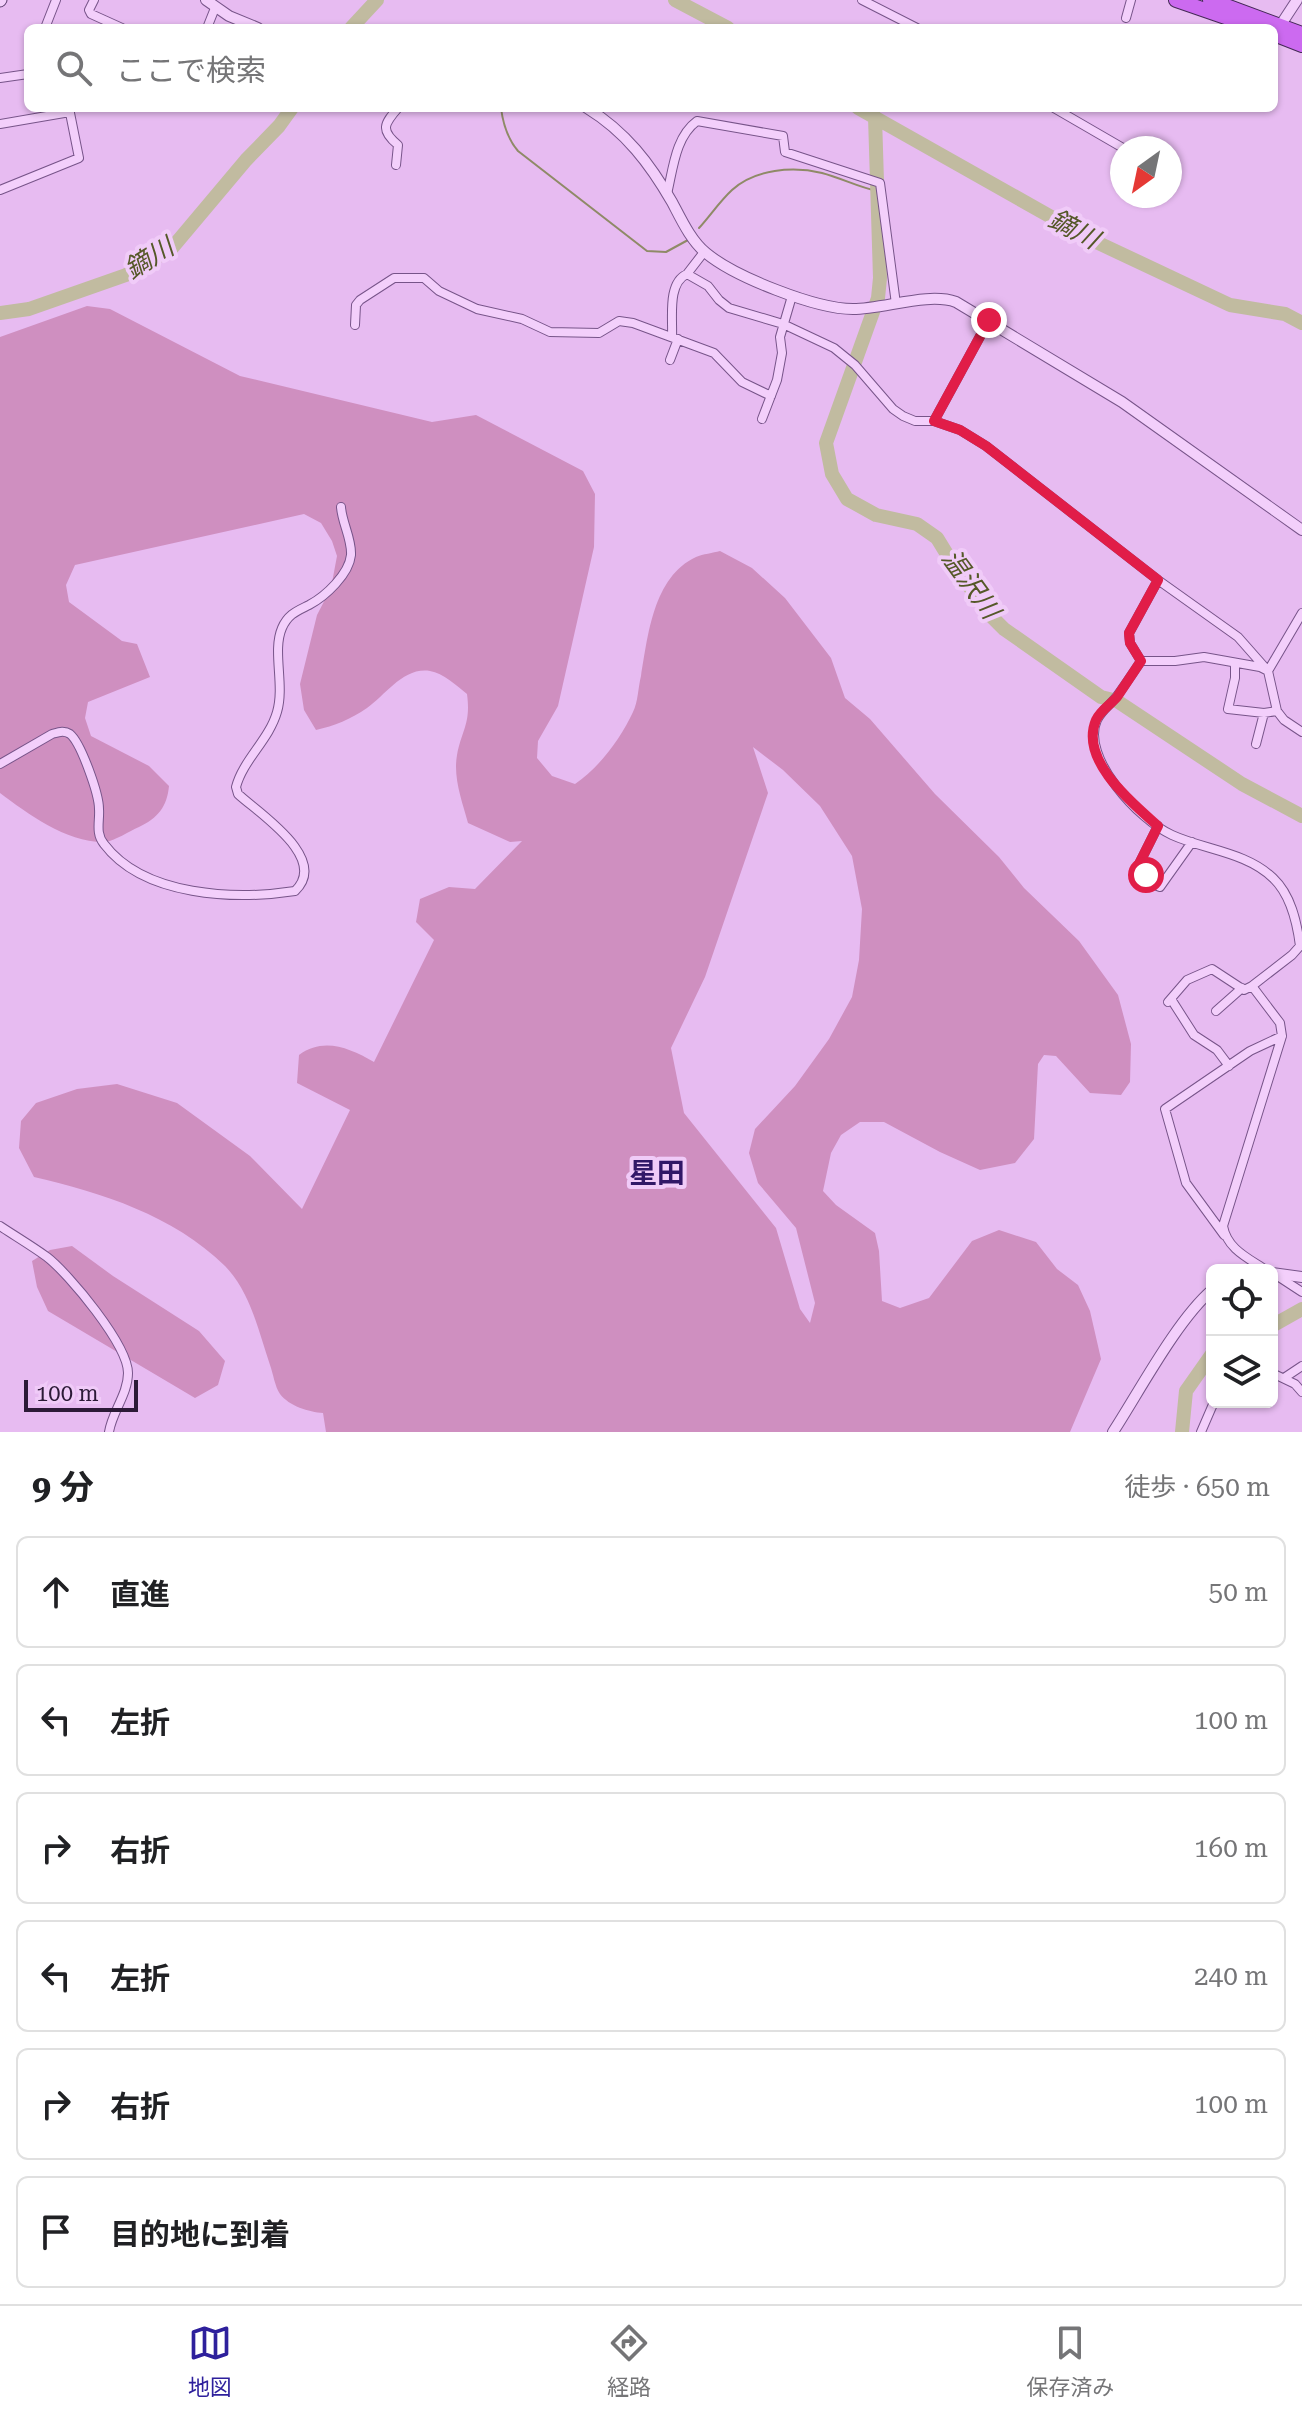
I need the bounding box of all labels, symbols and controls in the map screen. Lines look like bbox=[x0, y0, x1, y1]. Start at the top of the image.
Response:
search box bbox=[24, 24, 1278, 112]
icon: search bbox=[52, 46, 96, 90]
text: ここで検索 bbox=[116, 53, 266, 88]
north arrow bbox=[1110, 136, 1182, 208]
water label: 鏑川 bbox=[1044, 204, 1107, 256]
water label: 鏑川 bbox=[119, 230, 182, 285]
route end bbox=[971, 302, 1007, 338]
water label: 温沢川 bbox=[936, 544, 1008, 627]
route start bbox=[1128, 857, 1164, 893]
district label: 星田 bbox=[629, 1157, 685, 1190]
map controls bbox=[1206, 1264, 1278, 1408]
button: locate bbox=[1206, 1264, 1278, 1336]
button: layers bbox=[1206, 1336, 1278, 1408]
scale bar bbox=[24, 1376, 138, 1412]
text: 100 m bbox=[36, 1381, 99, 1406]
text: 9 分 bbox=[32, 1467, 94, 1507]
text: 徒歩 · 650 m bbox=[1124, 1472, 1270, 1502]
icon: ahead bbox=[34, 1570, 78, 1614]
text: 直進 bbox=[110, 1577, 170, 1612]
text: 50 m bbox=[1209, 1577, 1268, 1607]
icon: left bbox=[34, 1698, 78, 1742]
text: 左折 bbox=[110, 1705, 170, 1740]
text: 100 m bbox=[1194, 1705, 1268, 1735]
icon: right bbox=[34, 1826, 78, 1870]
text: 右折 bbox=[110, 1833, 170, 1868]
text: 160 m bbox=[1194, 1833, 1268, 1863]
icon: left bbox=[34, 1954, 78, 1998]
text: 左折 bbox=[110, 1961, 170, 1996]
text: 240 m bbox=[1194, 1961, 1268, 1991]
icon: right bbox=[34, 2082, 78, 2126]
text: 右折 bbox=[110, 2089, 170, 2124]
text: 100 m bbox=[1194, 2089, 1268, 2119]
icon: arrive bbox=[34, 2210, 78, 2254]
text: 目的地に到着 bbox=[110, 2217, 290, 2252]
tab: 地図 bbox=[188, 2321, 232, 2401]
tab: 経路 bbox=[607, 2321, 651, 2401]
tab: 保存済み bbox=[1026, 2321, 1114, 2401]

